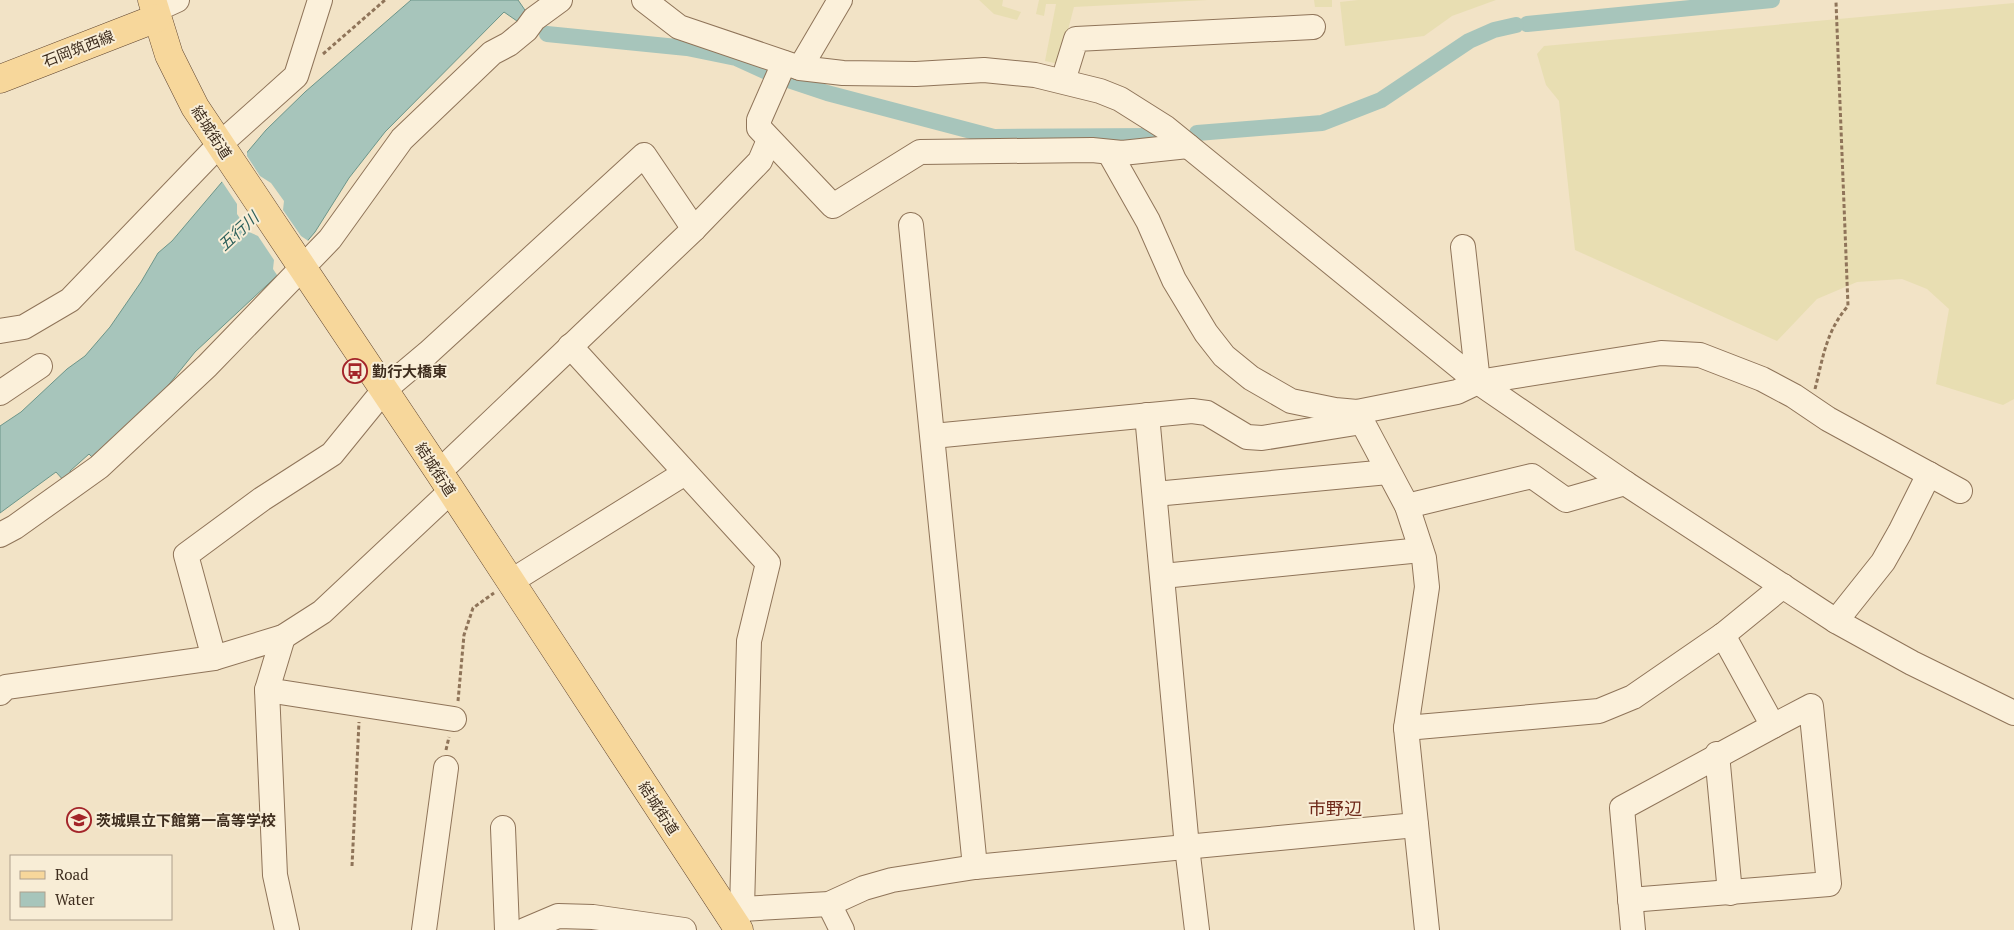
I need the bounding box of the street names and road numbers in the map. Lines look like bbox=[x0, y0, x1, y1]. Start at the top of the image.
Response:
street label: 石岡筑西線 bbox=[39, 25, 117, 71]
street label: 結城街道 bbox=[187, 101, 237, 163]
street label: 結城街道 bbox=[411, 438, 461, 500]
street label: 結城街道 bbox=[634, 777, 684, 839]

